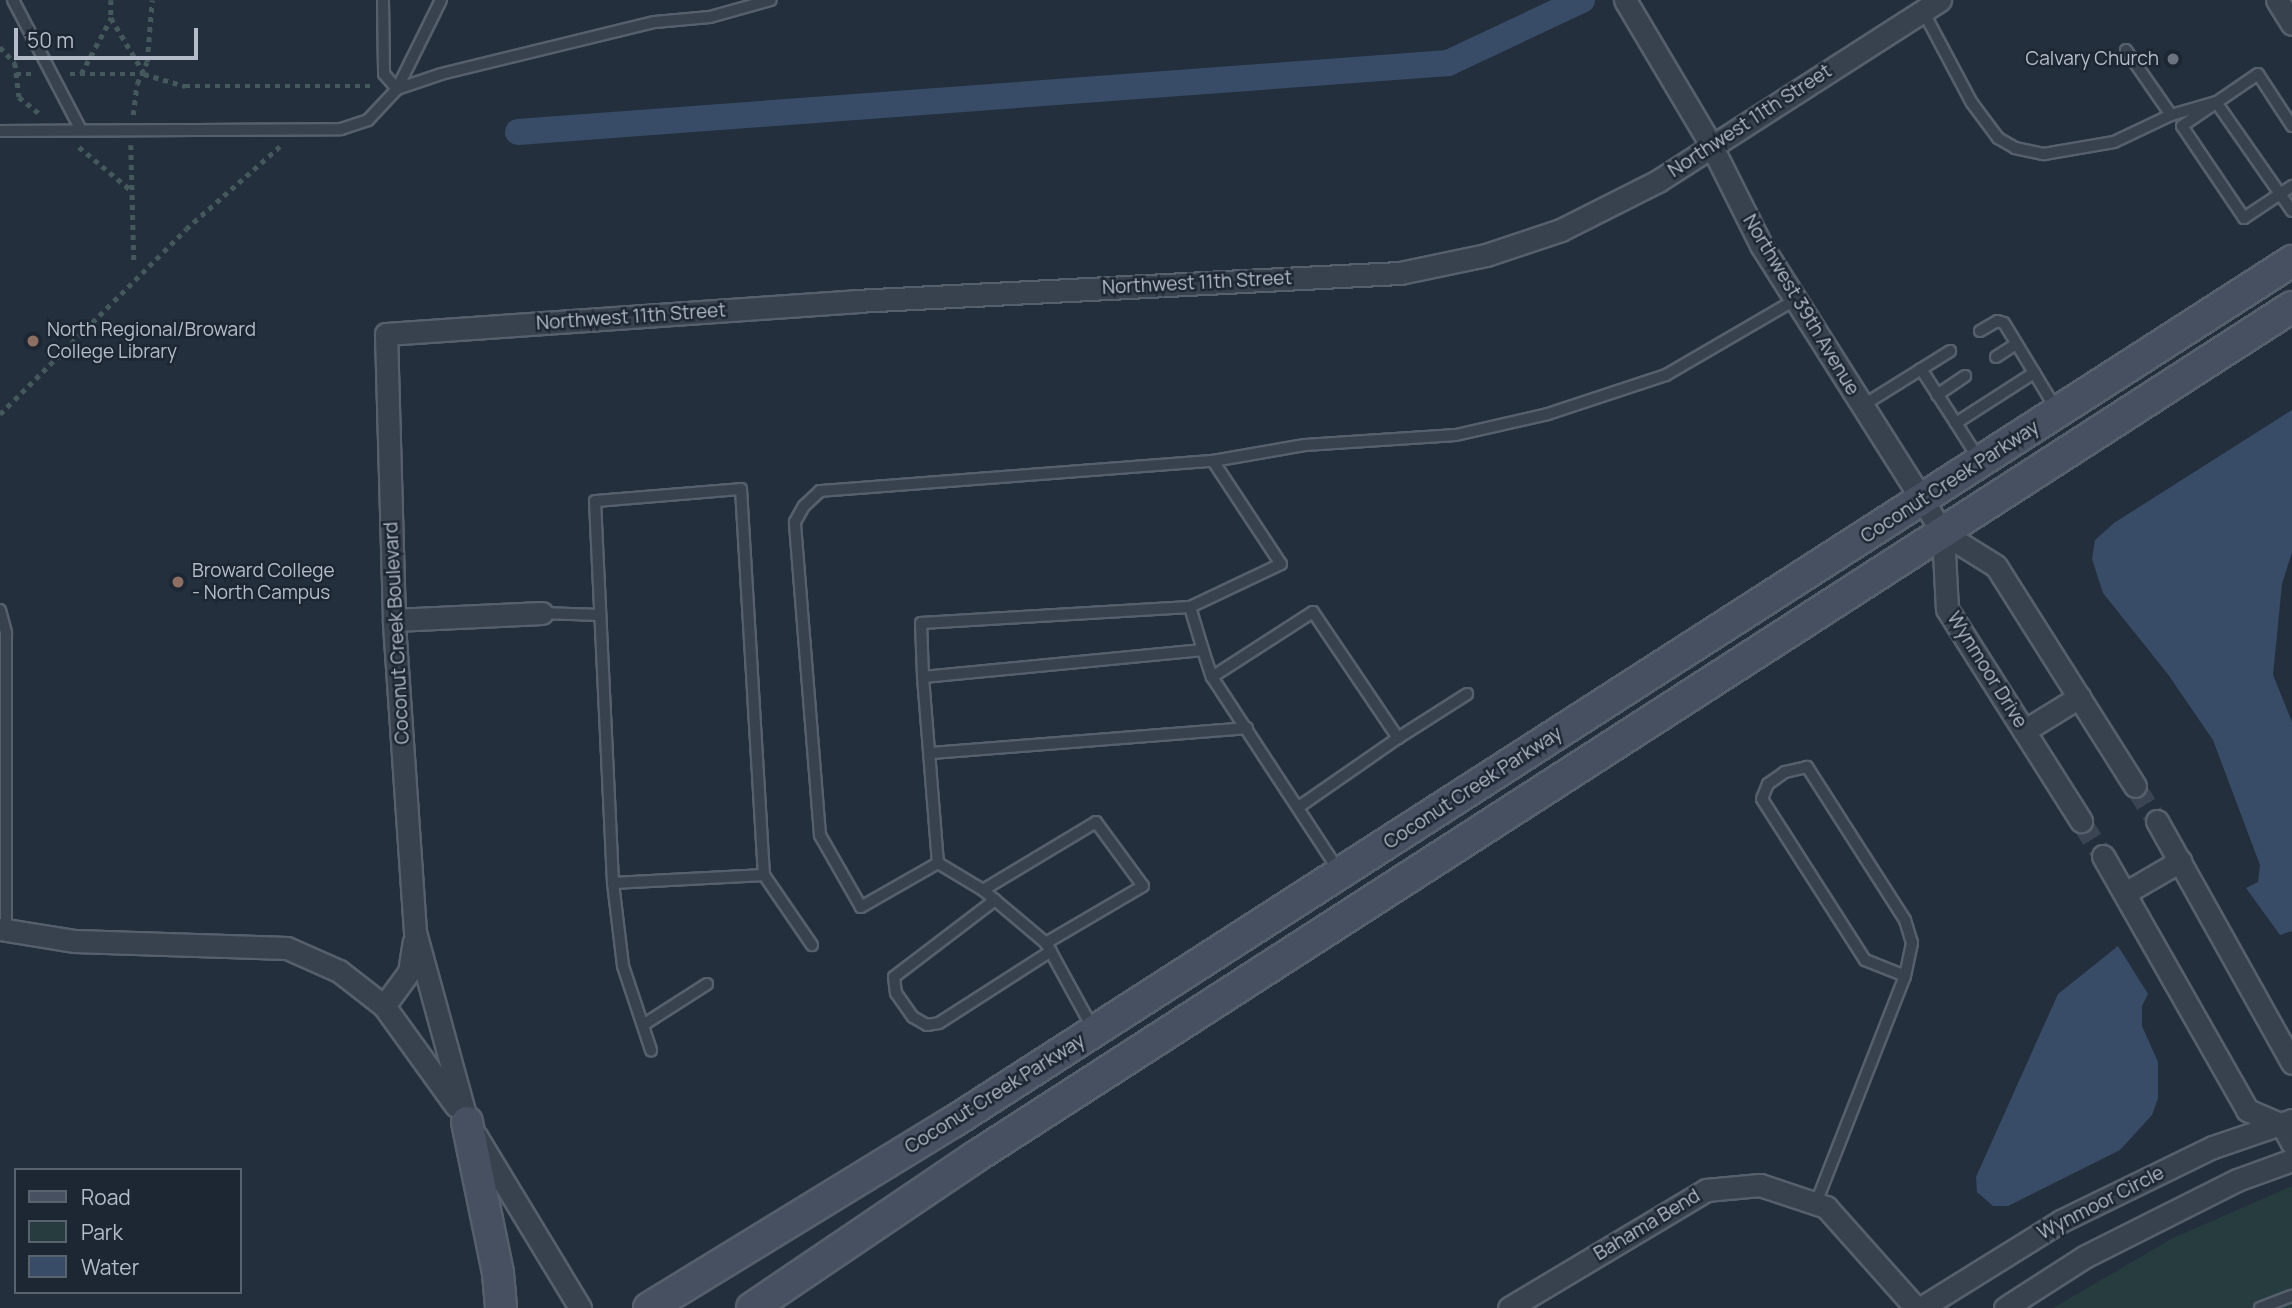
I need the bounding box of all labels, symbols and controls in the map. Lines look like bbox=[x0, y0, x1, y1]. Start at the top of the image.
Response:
scale bar bbox=[18, 14, 201, 58]
text: 50 m bbox=[27, 26, 74, 54]
place label: Calvary Church bbox=[2026, 48, 2159, 70]
marker: Calvary Church bbox=[2165, 51, 2181, 67]
street label: Northwest 11th Street bbox=[1664, 60, 1836, 182]
street label: Northwest 39th Avenue bbox=[1738, 211, 1864, 399]
street label: Northwest 11th Street bbox=[1102, 267, 1292, 299]
street label: Northwest 11th Street bbox=[535, 299, 727, 335]
place label: North Regional/Broward College Library bbox=[47, 319, 256, 363]
marker: North Regional/Broward College Library bbox=[25, 333, 41, 349]
street label: Coconut Creek Parkway bbox=[1857, 416, 2043, 548]
street label: Coconut Creek Boulevard bbox=[380, 521, 414, 745]
place label: Broward College - North Campus bbox=[192, 560, 335, 604]
marker: Broward College - North Campus bbox=[170, 574, 186, 590]
street label: Wynmoor Drive bbox=[1942, 608, 2032, 732]
street label: Coconut Creek Parkway bbox=[1380, 722, 1566, 854]
street label: Coconut Creek Parkway bbox=[901, 1029, 1089, 1159]
street label: Wynmoor Circle bbox=[2034, 1161, 2168, 1245]
legend bbox=[14, 1168, 242, 1294]
text: Road bbox=[81, 1183, 131, 1211]
street label: Bahama Bend bbox=[1590, 1184, 1704, 1266]
text: Park bbox=[81, 1218, 123, 1246]
text: Water bbox=[81, 1253, 139, 1281]

